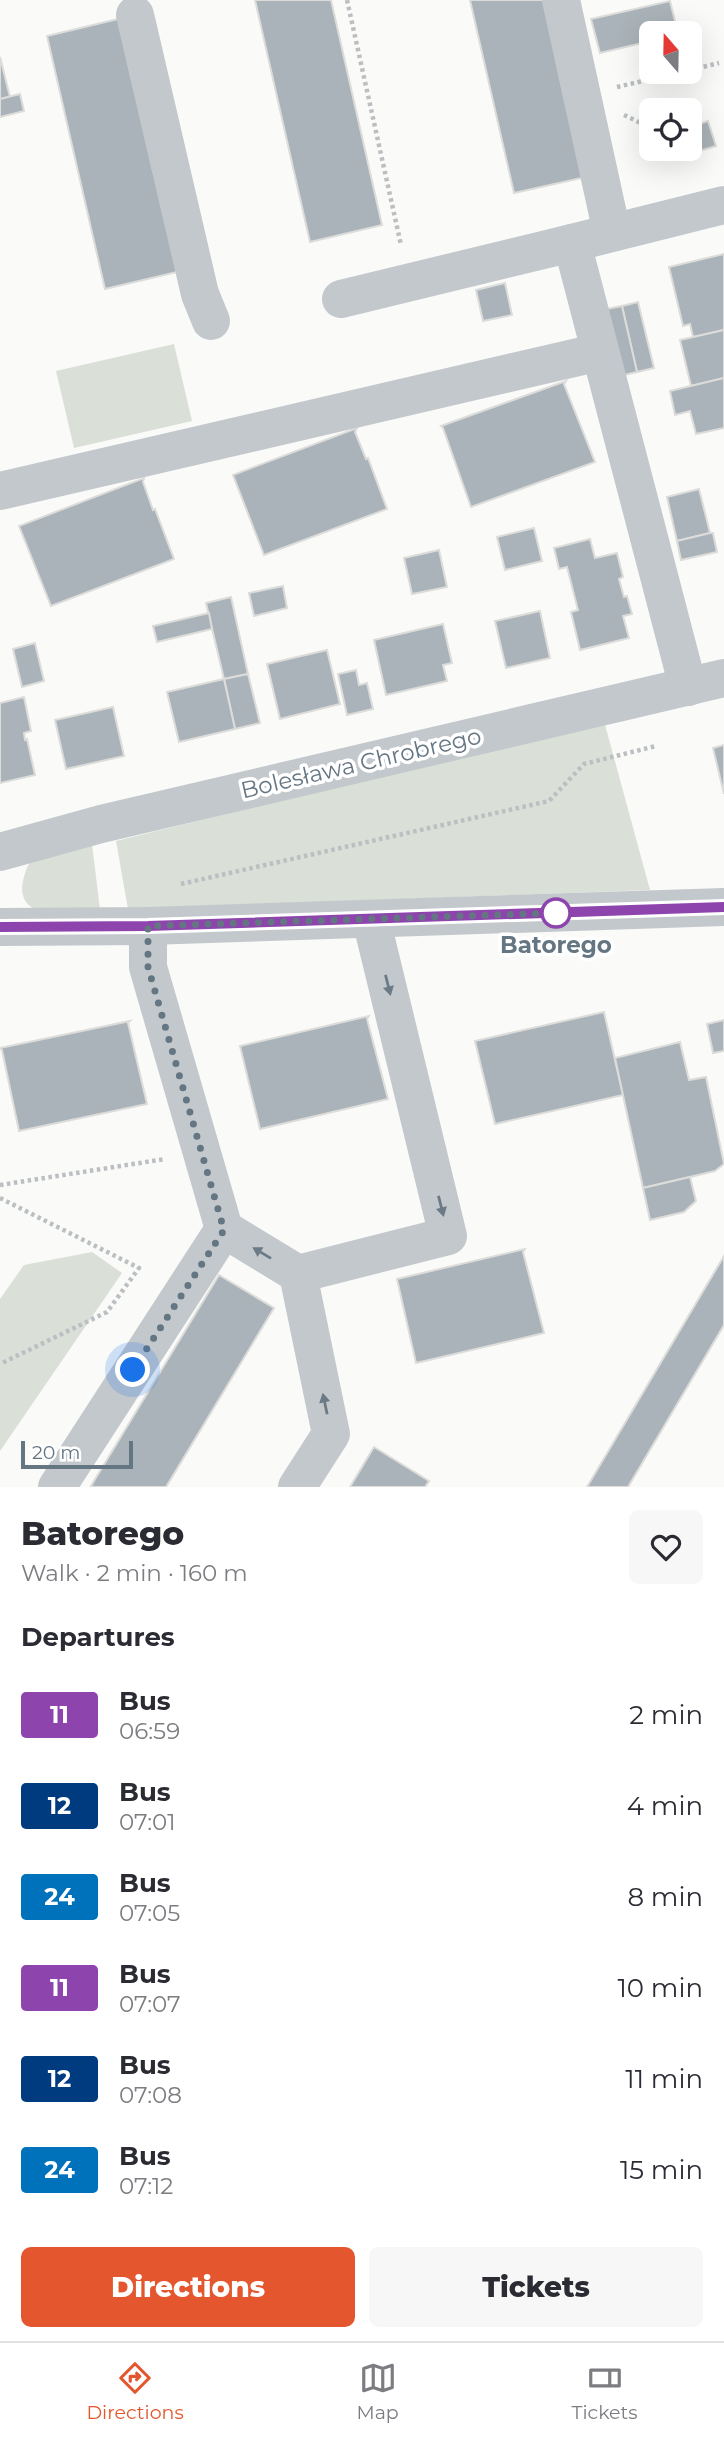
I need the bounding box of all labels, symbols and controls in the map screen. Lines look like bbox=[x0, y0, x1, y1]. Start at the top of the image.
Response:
north arrow bbox=[639, 21, 702, 84]
map controls bbox=[639, 21, 702, 161]
button: locate bbox=[639, 98, 702, 161]
street label: Bolesława Chrobrego bbox=[238, 722, 484, 804]
marker: Batorego bbox=[541, 898, 571, 928]
place label: Batorego bbox=[500, 931, 612, 959]
one-way arrow bbox=[382, 974, 393, 996]
one-way arrow bbox=[436, 1195, 447, 1217]
one-way arrow bbox=[253, 1246, 272, 1259]
your location bbox=[115, 1352, 150, 1387]
one-way arrow bbox=[319, 1393, 330, 1415]
scale bar bbox=[21, 1438, 133, 1470]
text: 20 m bbox=[32, 1441, 80, 1464]
button: heart bbox=[629, 1510, 703, 1584]
text: Batorego bbox=[21, 1513, 184, 1553]
text: Walk · 2 min · 160 m bbox=[21, 1559, 248, 1587]
text: Departures bbox=[21, 1621, 175, 1653]
text: Bus bbox=[119, 1685, 171, 1717]
text: 2 min bbox=[629, 1699, 703, 1731]
text: 11 bbox=[50, 1700, 69, 1729]
text: 06:59 bbox=[119, 1717, 180, 1745]
text: Bus bbox=[119, 1776, 171, 1808]
text: 4 min bbox=[627, 1790, 703, 1822]
text: 12 bbox=[48, 1791, 71, 1820]
text: 07:01 bbox=[119, 1808, 176, 1836]
text: Bus bbox=[119, 1867, 171, 1899]
text: 8 min bbox=[627, 1881, 703, 1913]
text: 24 bbox=[44, 1882, 75, 1911]
text: 07:05 bbox=[119, 1899, 180, 1927]
text: Bus bbox=[119, 1958, 171, 1990]
text: 10 min bbox=[617, 1972, 703, 2004]
text: 11 bbox=[50, 1973, 69, 2002]
text: 07:07 bbox=[119, 1990, 181, 2018]
text: Bus bbox=[119, 2049, 171, 2081]
text: 11 min bbox=[625, 2063, 703, 2095]
text: 12 bbox=[48, 2064, 71, 2093]
text: 07:08 bbox=[119, 2081, 182, 2109]
text: Bus bbox=[119, 2140, 171, 2172]
text: 15 min bbox=[620, 2154, 703, 2186]
text: 24 bbox=[44, 2155, 75, 2184]
text: 07:12 bbox=[119, 2172, 173, 2200]
button: Directions bbox=[21, 2247, 355, 2327]
button: Tickets bbox=[369, 2247, 703, 2327]
tab: Directions bbox=[86, 2359, 184, 2424]
tab: Map bbox=[357, 2359, 399, 2424]
tab: Tickets bbox=[572, 2359, 638, 2424]

